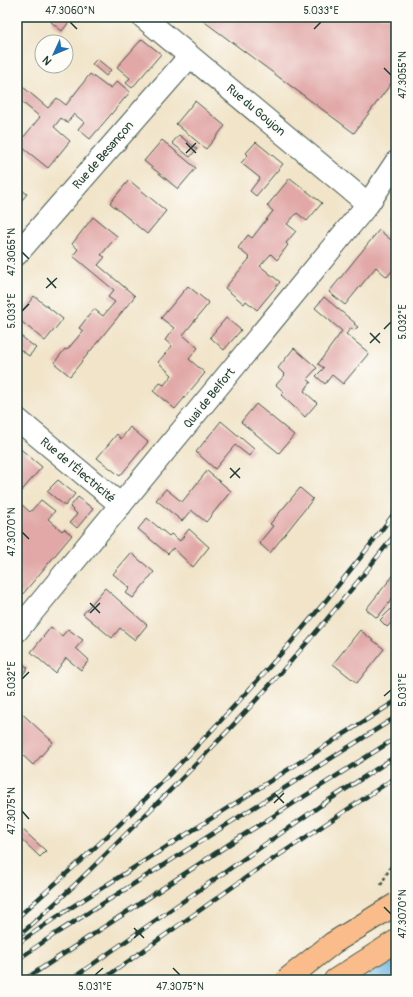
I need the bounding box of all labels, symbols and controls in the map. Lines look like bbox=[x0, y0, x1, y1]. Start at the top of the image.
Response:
text: 47.3060°N bbox=[45, 5, 95, 17]
text: 5.033°E bbox=[303, 5, 339, 17]
north arrow bbox=[34, 34, 74, 74]
text: 47.3055°N bbox=[397, 51, 409, 99]
text: N bbox=[40, 53, 54, 68]
street label: Rue du Goujon bbox=[223, 81, 288, 140]
street label: Rue de Besançon bbox=[70, 118, 137, 192]
text: 47.3065°N bbox=[6, 228, 18, 276]
text: 5.033°E bbox=[6, 293, 18, 329]
text: 5.032°E bbox=[397, 304, 409, 340]
street label: Quai de Belfort bbox=[180, 365, 238, 432]
street label: Rue de l'Électricité bbox=[37, 434, 119, 506]
text: 47.3070°N bbox=[6, 507, 18, 556]
text: 5.032°E bbox=[6, 661, 18, 697]
text: 5.031°E bbox=[397, 673, 409, 707]
text: 47.3075°N bbox=[6, 787, 18, 835]
text: 47.3070°N bbox=[397, 889, 409, 938]
text: 5.031°E bbox=[78, 981, 112, 993]
text: 47.3075°N bbox=[156, 981, 204, 993]

